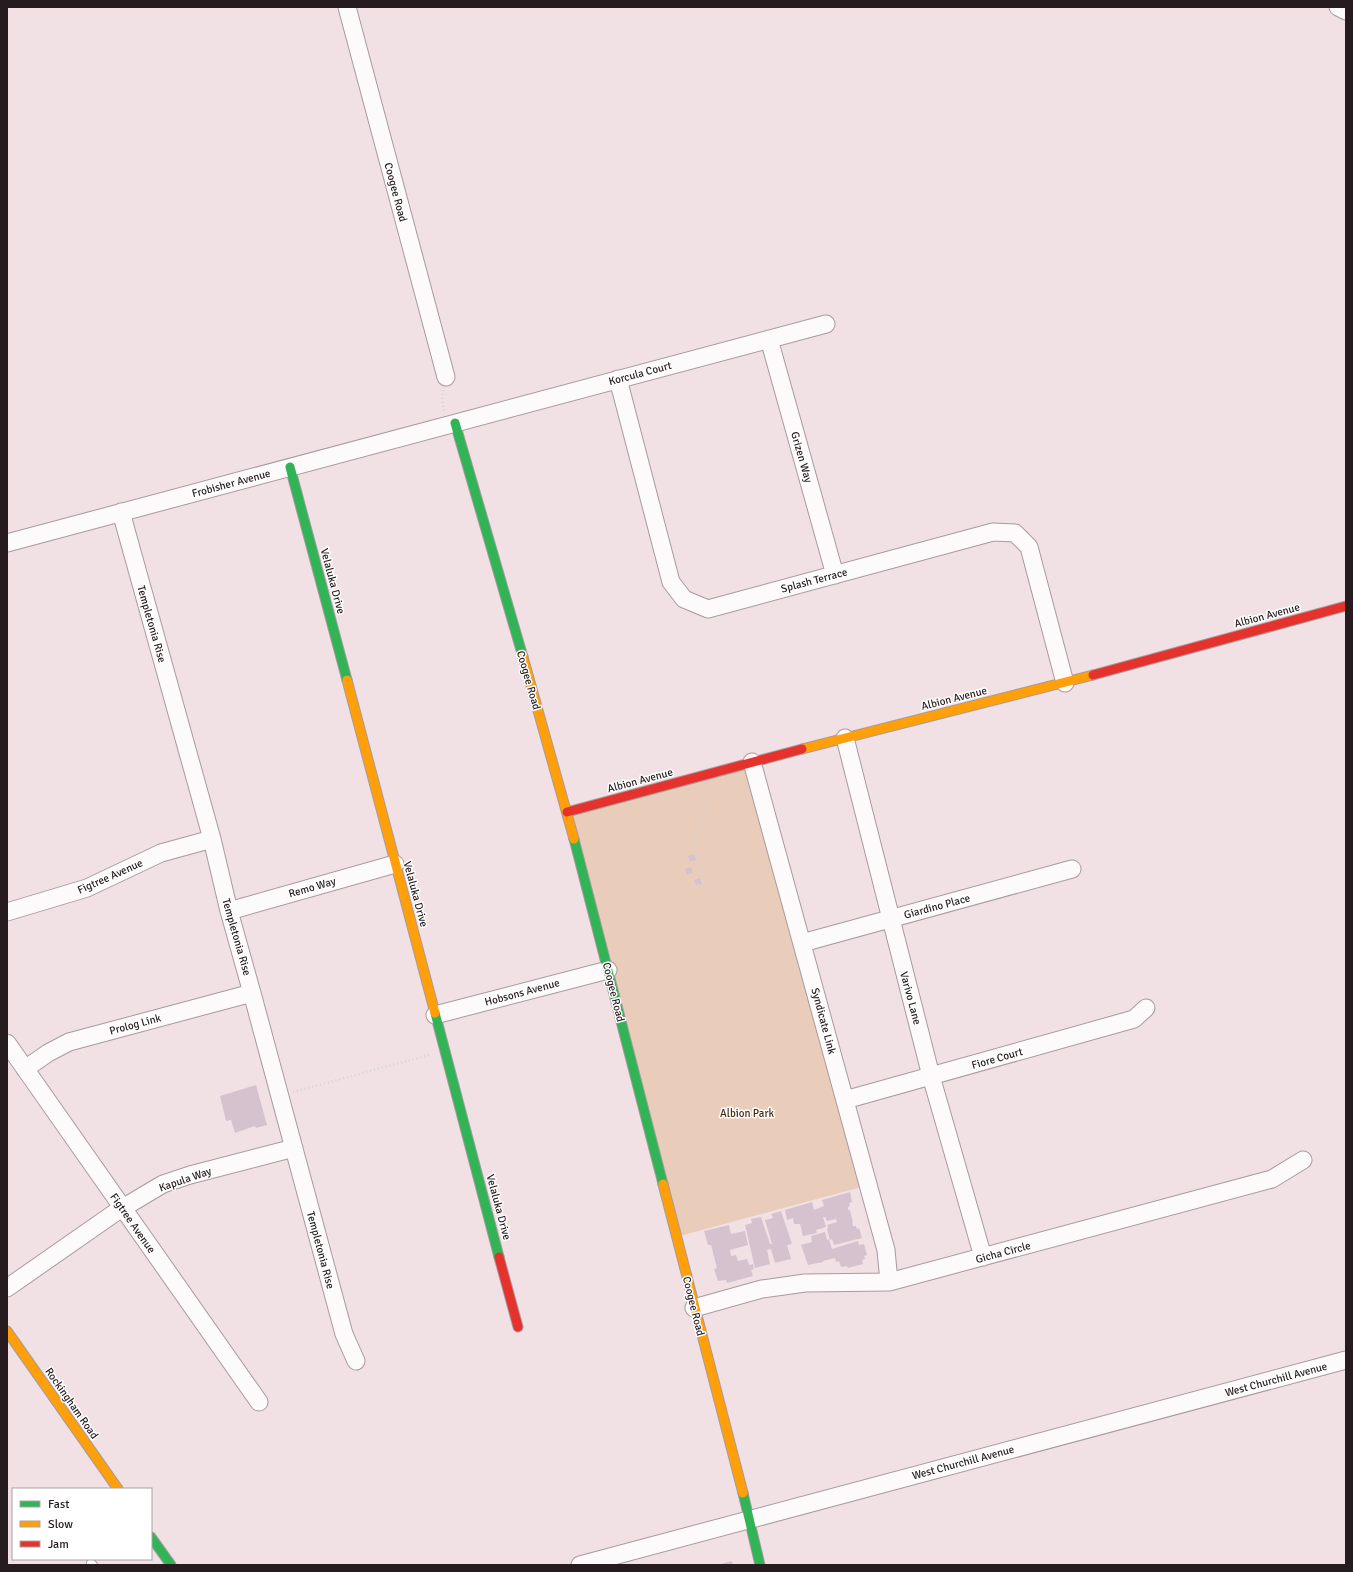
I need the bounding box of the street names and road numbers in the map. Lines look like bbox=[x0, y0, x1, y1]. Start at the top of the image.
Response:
street label: Coogee Road bbox=[381, 161, 410, 223]
street label: Korcula Court bbox=[607, 359, 673, 388]
street label: Grizen Way bbox=[788, 430, 815, 485]
street label: Frobisher Avenue bbox=[190, 467, 272, 500]
street label: Velaluka Drive bbox=[318, 547, 348, 615]
street label: Splash Terrace bbox=[780, 565, 849, 596]
street label: Templetonia Rise bbox=[134, 584, 169, 664]
street label: Albion Avenue bbox=[1233, 601, 1301, 630]
street label: Coogee Road bbox=[514, 649, 543, 711]
street label: Albion Avenue bbox=[920, 684, 988, 713]
street label: Albion Avenue bbox=[606, 766, 674, 795]
street label: Figtree Avenue bbox=[76, 856, 145, 897]
street label: Velaluka Drive bbox=[401, 860, 431, 928]
street label: Remo Way bbox=[287, 874, 338, 900]
street label: Giardino Place bbox=[903, 891, 972, 922]
street label: Templetonia Rise bbox=[219, 897, 254, 977]
street label: Coogee Road bbox=[600, 961, 627, 1023]
street label: Varivo Lane bbox=[897, 970, 924, 1026]
street label: Hobsons Avenue bbox=[483, 976, 561, 1009]
street label: Syndicate Link bbox=[808, 987, 839, 1056]
street label: Prolog Link bbox=[108, 1011, 163, 1038]
street label: Fiore Court bbox=[970, 1045, 1024, 1072]
street label: Kapula Way bbox=[157, 1164, 214, 1195]
street label: Velaluka Drive bbox=[484, 1173, 514, 1241]
street label: Figtree Avenue bbox=[107, 1191, 158, 1256]
street label: Templetonia Rise bbox=[304, 1210, 337, 1290]
street label: Gicha Circle bbox=[974, 1239, 1032, 1266]
street label: Coogee Road bbox=[680, 1275, 707, 1337]
street label: West Churchill Avenue bbox=[1224, 1360, 1329, 1399]
street label: Rockingham Road bbox=[42, 1365, 101, 1442]
street label: West Churchill Avenue bbox=[911, 1443, 1016, 1482]

